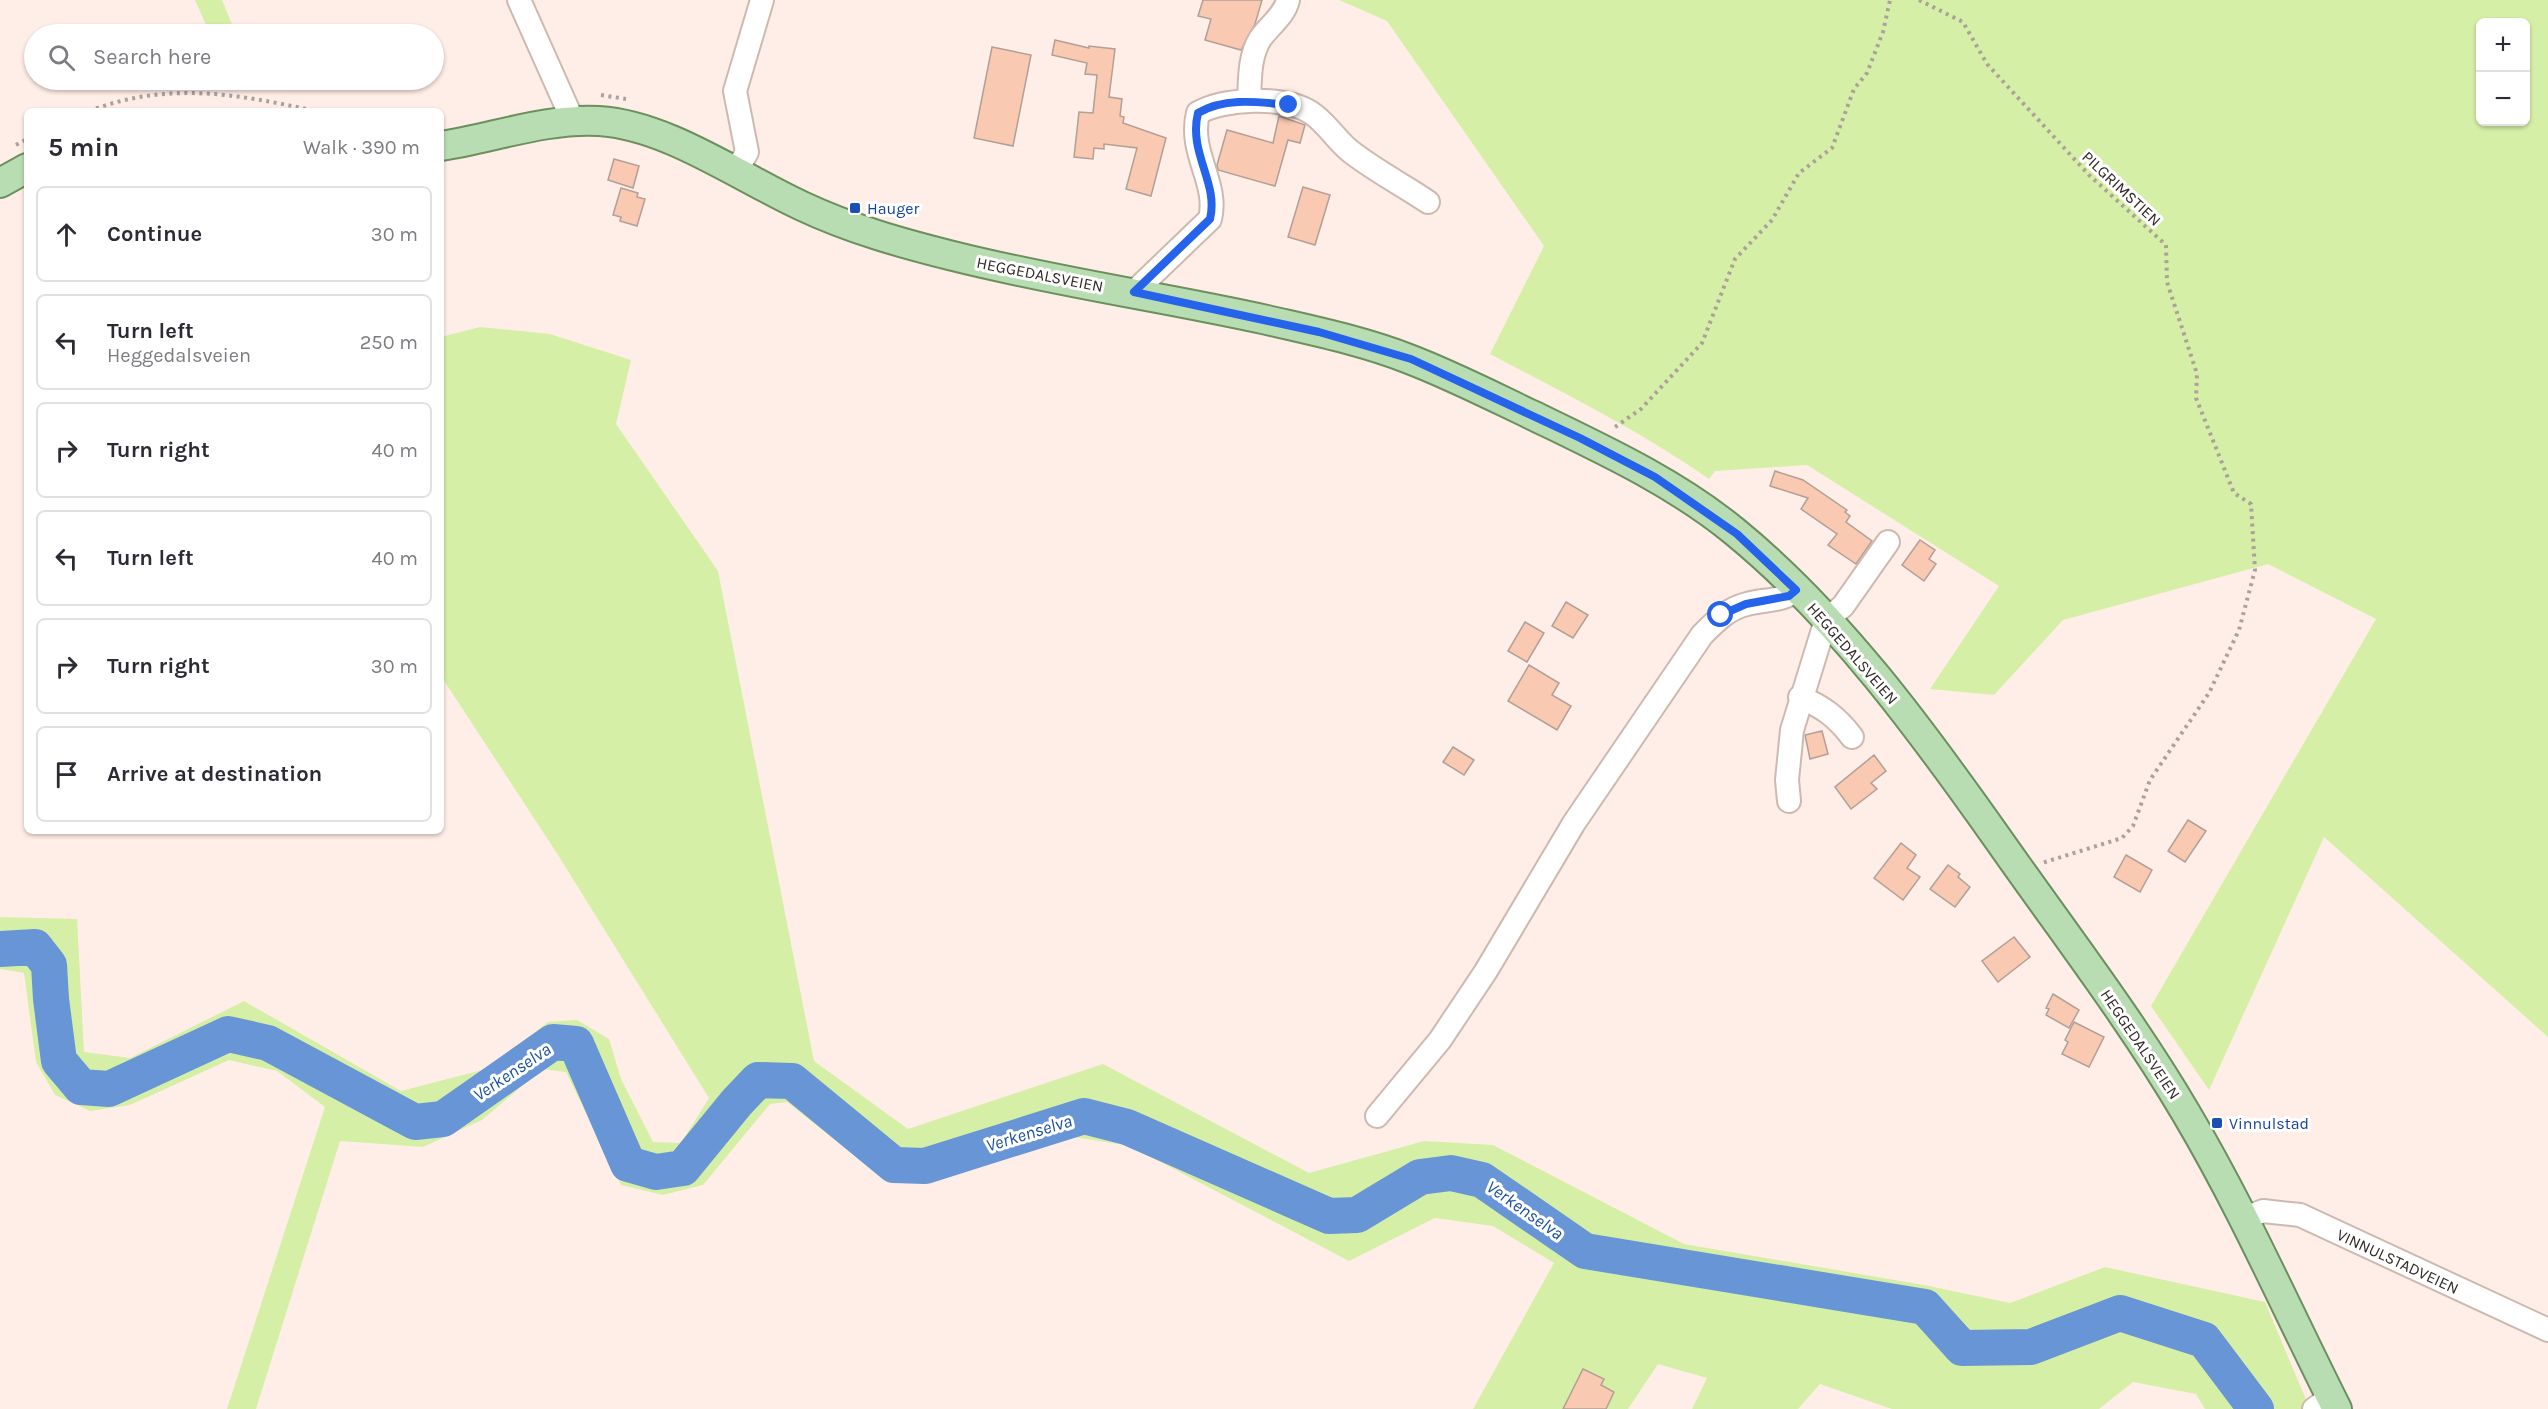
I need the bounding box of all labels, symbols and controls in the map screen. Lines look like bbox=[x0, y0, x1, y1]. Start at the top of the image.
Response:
map controls bbox=[2476, 18, 2530, 126]
button: + bbox=[2476, 18, 2530, 72]
search box bbox=[24, 24, 444, 90]
icon: search bbox=[45, 41, 78, 74]
text: Search here bbox=[93, 44, 211, 70]
button: − bbox=[2476, 72, 2530, 126]
route end bbox=[1275, 91, 1301, 117]
text: 5 min bbox=[48, 132, 119, 163]
text: Walk · 390 m bbox=[303, 136, 420, 159]
street label: PILGRIMSTIEN bbox=[2078, 147, 2165, 230]
place label: Hauger bbox=[867, 199, 919, 218]
marker: Hauger bbox=[848, 201, 862, 215]
icon: ahead bbox=[50, 218, 83, 251]
text: Continue bbox=[107, 221, 202, 247]
text: 30 m bbox=[371, 223, 418, 246]
street label: HEGGEDALSVEIEN bbox=[975, 253, 1105, 296]
text: Turn left bbox=[107, 318, 194, 344]
icon: left bbox=[50, 326, 83, 359]
text: 250 m bbox=[360, 331, 418, 354]
text: Heggedalsveien bbox=[107, 344, 251, 367]
icon: right bbox=[50, 434, 83, 467]
text: Turn right bbox=[107, 437, 210, 463]
text: 40 m bbox=[372, 439, 418, 462]
icon: left bbox=[50, 542, 83, 575]
text: Turn left bbox=[107, 545, 194, 571]
text: 40 m bbox=[372, 547, 418, 570]
street label: HEGGEDALSVEIEN bbox=[1803, 599, 1902, 708]
route start bbox=[1707, 601, 1733, 627]
icon: right bbox=[50, 650, 83, 683]
text: Turn right bbox=[107, 653, 210, 679]
text: 30 m bbox=[371, 655, 418, 678]
icon: arrive bbox=[50, 758, 83, 791]
text: Arrive at destination bbox=[107, 761, 322, 787]
street label: HEGGEDALSVEIEN bbox=[2097, 986, 2184, 1103]
water label: Verkenselva bbox=[469, 1038, 555, 1106]
water label: Verkenselva bbox=[983, 1109, 1075, 1157]
place label: Vinnulstad bbox=[2229, 1114, 2309, 1133]
marker: Vinnulstad bbox=[2210, 1116, 2224, 1130]
water label: Verkenselva bbox=[1482, 1175, 1568, 1245]
street label: VINNULSTADVEIEN bbox=[2334, 1225, 2462, 1298]

